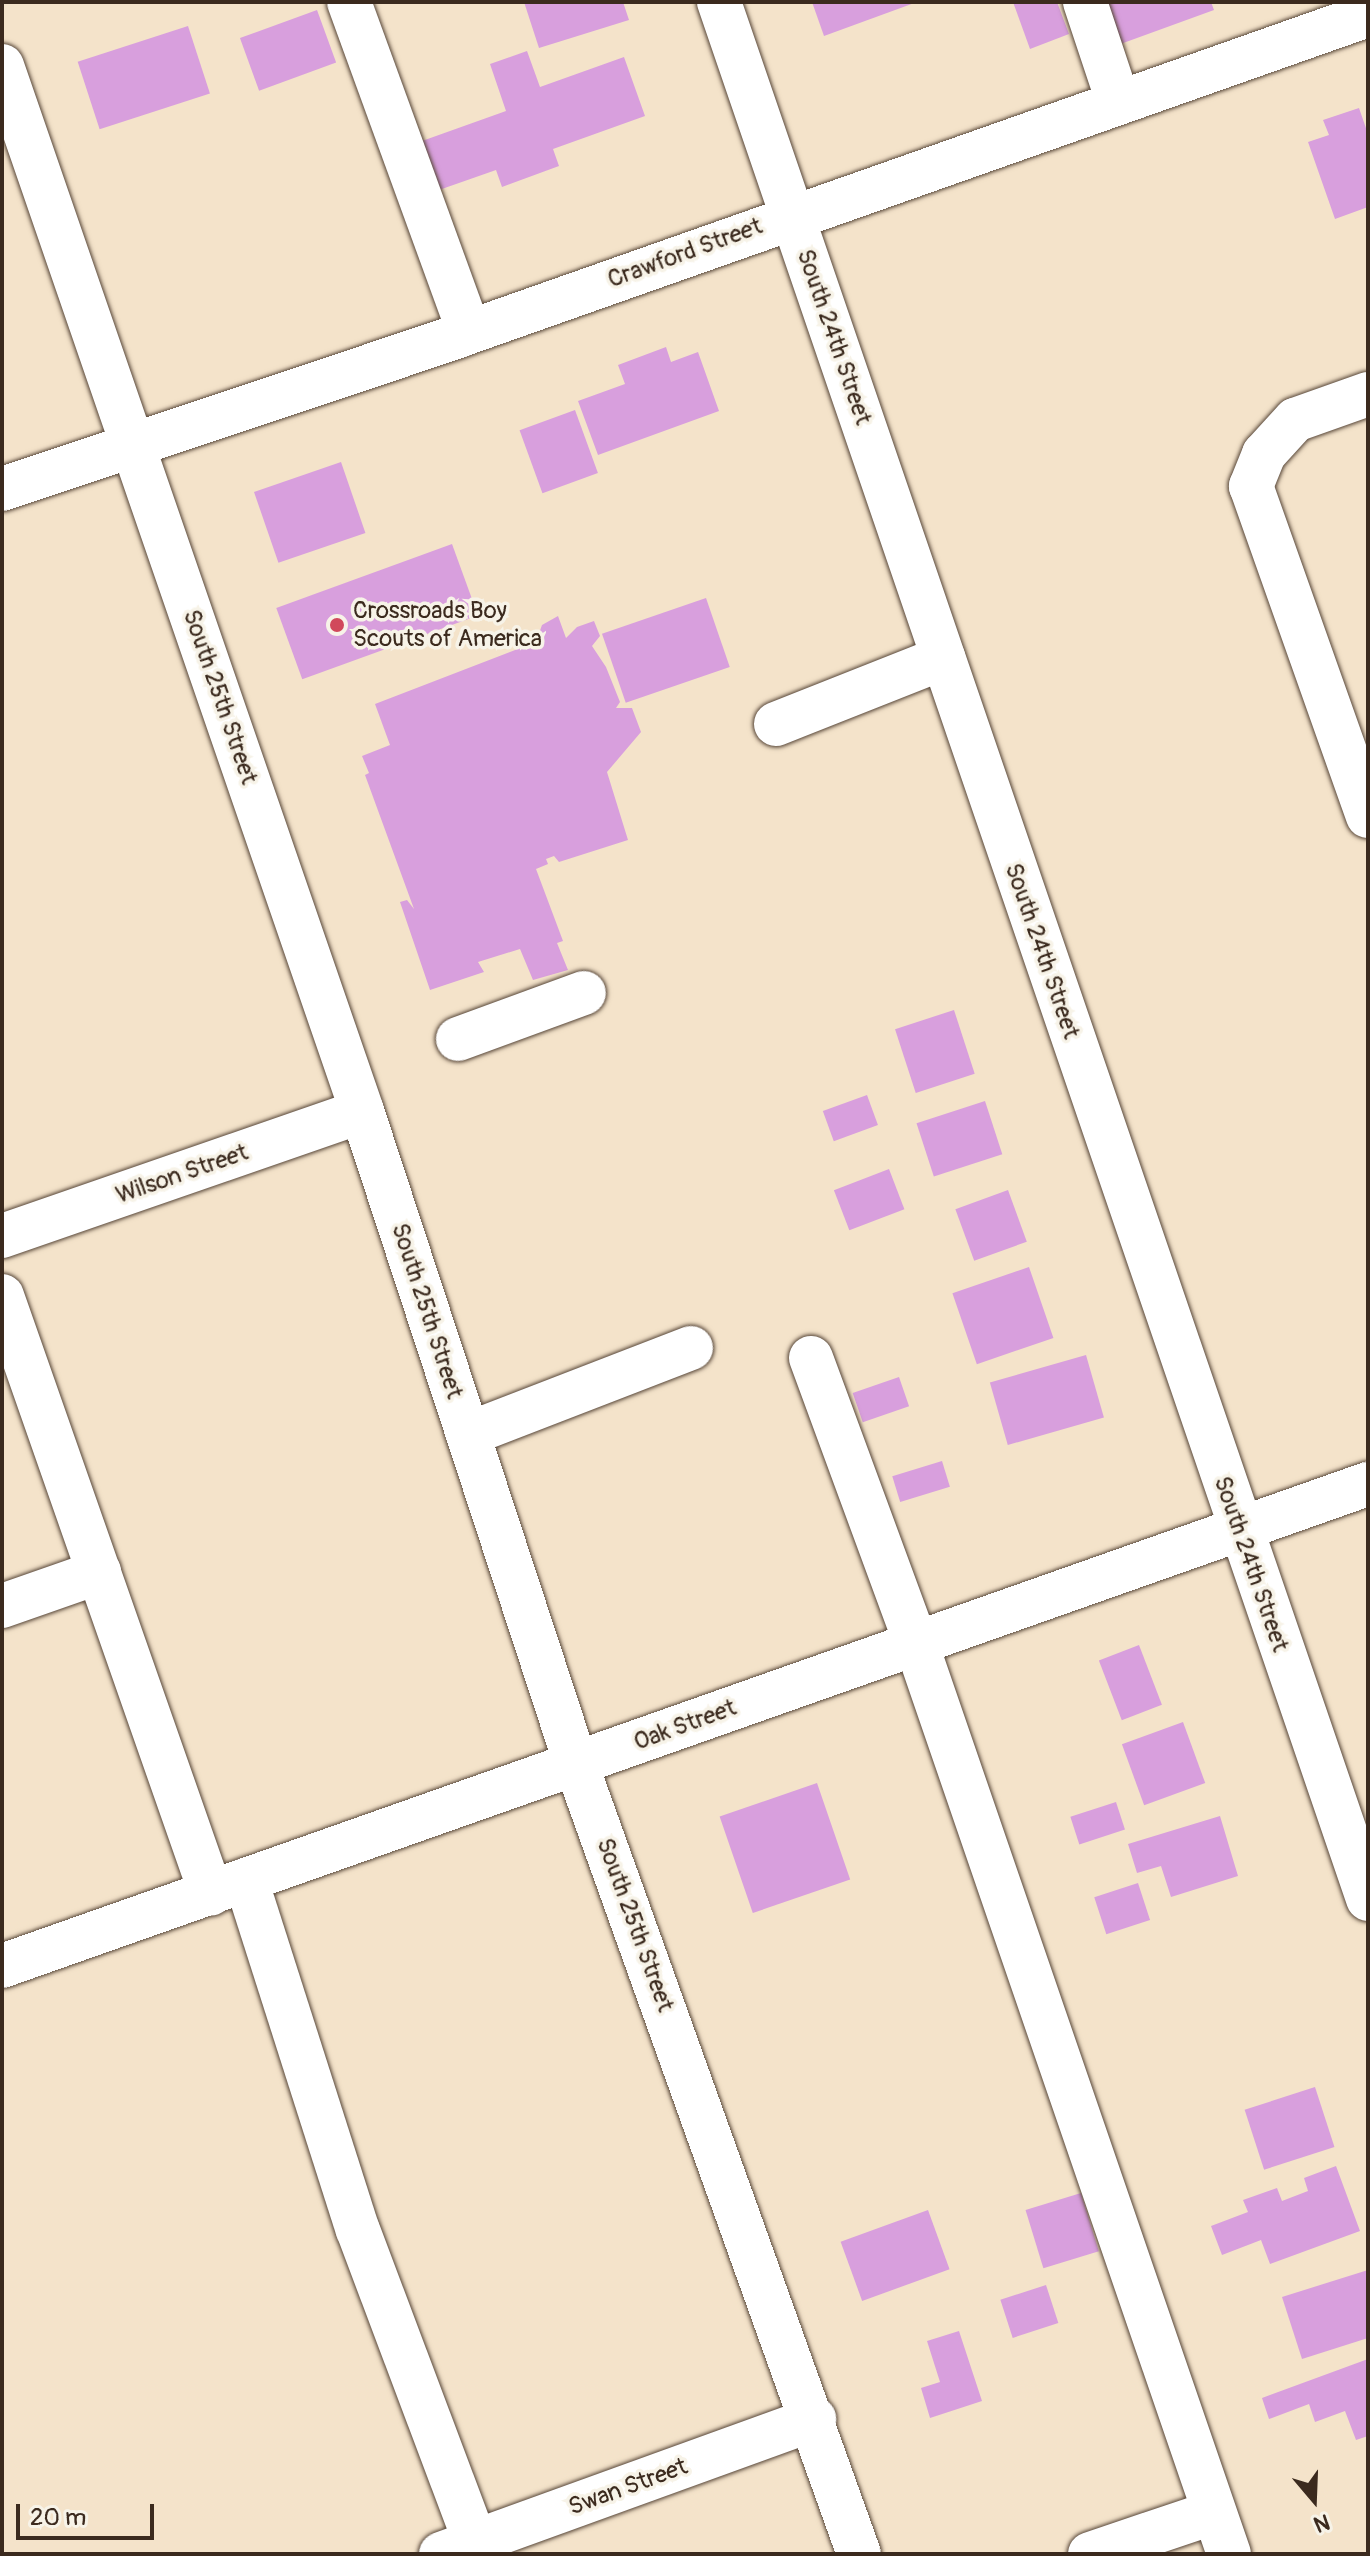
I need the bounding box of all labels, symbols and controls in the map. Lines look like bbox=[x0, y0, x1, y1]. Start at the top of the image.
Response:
street label: Crawford Street bbox=[604, 212, 766, 294]
street label: South 24th Street bbox=[790, 245, 878, 429]
place label: Crossroads Boy Scouts of America bbox=[353, 597, 542, 653]
street label: South 25th Street bbox=[177, 606, 263, 788]
marker: Crossroads Boy Scouts of America bbox=[328, 616, 346, 634]
street label: South 24th Street bbox=[998, 859, 1086, 1043]
street label: Wilson Street bbox=[112, 1138, 252, 1210]
street label: South 25th Street bbox=[385, 1220, 469, 1402]
street label: South 24th Street bbox=[1207, 1472, 1295, 1656]
street label: Oak Street bbox=[630, 1693, 740, 1757]
street label: South 25th Street bbox=[590, 1834, 680, 2016]
street label: Swan Street bbox=[565, 2452, 691, 2522]
north arrow bbox=[1274, 2460, 1354, 2540]
scale bar bbox=[20, 2488, 158, 2538]
text: 20 m bbox=[30, 2503, 86, 2532]
text: N bbox=[1310, 2507, 1333, 2538]

